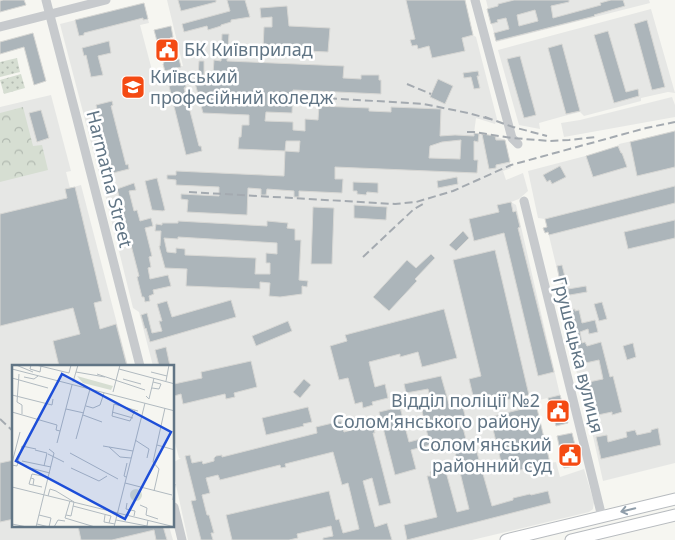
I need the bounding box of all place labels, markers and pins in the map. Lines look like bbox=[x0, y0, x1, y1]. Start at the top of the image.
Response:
public building icon: БК Київприлад bbox=[154, 37, 180, 63]
place label: БК Київприлад bbox=[184, 37, 313, 61]
place label: Київський професійний коледж bbox=[150, 64, 334, 109]
school or university icon: Київський професійний коледж bbox=[120, 74, 146, 100]
place label: Відділ поліції №2 Солом'янського району bbox=[333, 388, 541, 433]
public building icon: Відділ поліції №2 Солом'янського району bbox=[545, 398, 571, 424]
place label: Солом'янський районний суд bbox=[419, 432, 552, 477]
public building icon: Солом'янський районний суд bbox=[557, 442, 583, 468]

